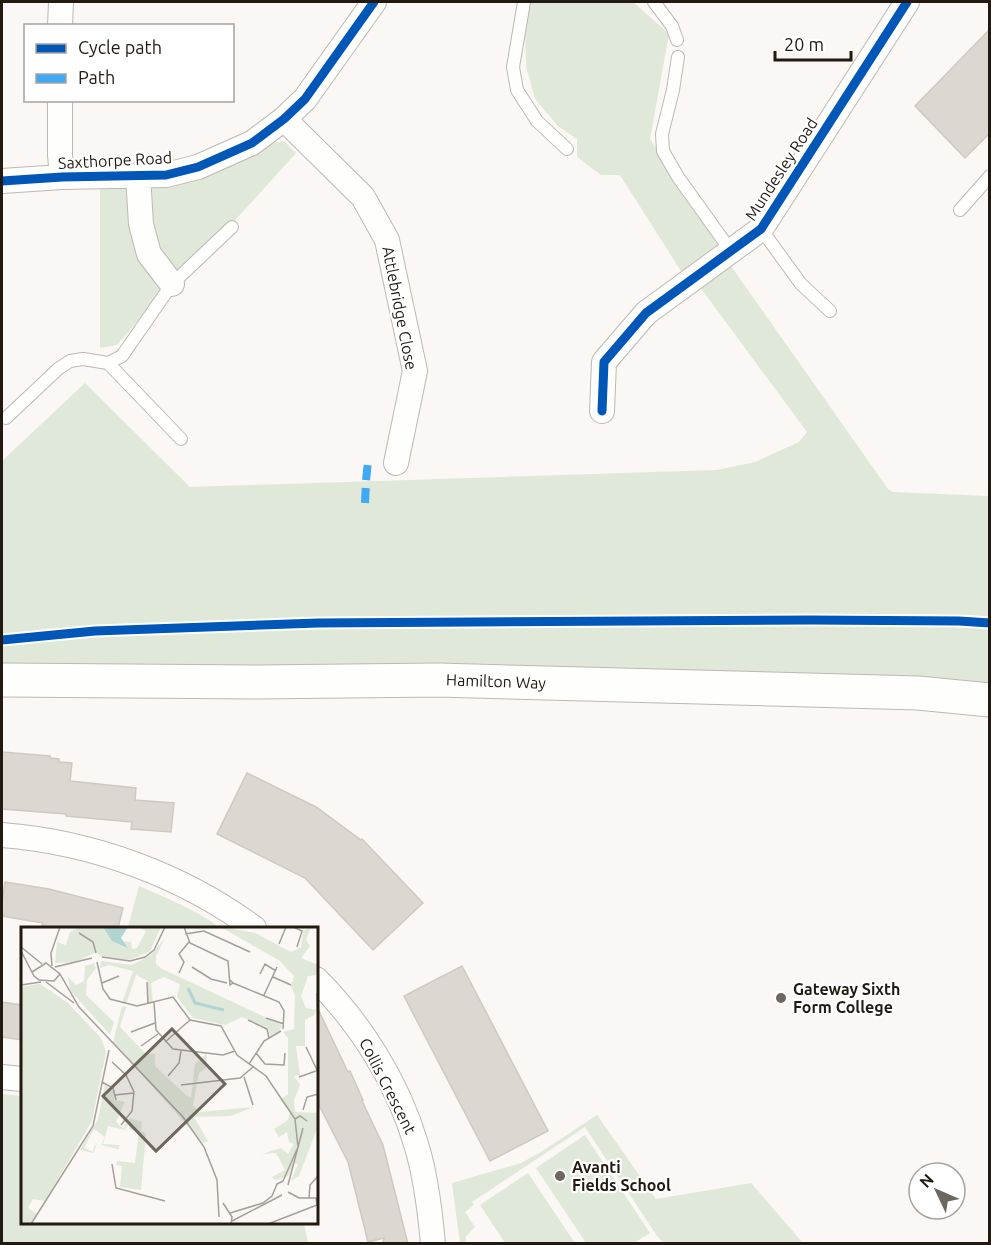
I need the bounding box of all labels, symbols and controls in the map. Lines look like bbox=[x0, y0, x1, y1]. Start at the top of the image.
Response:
legend bbox=[24, 24, 234, 102]
scale bar bbox=[775, 24, 852, 62]
text: 20 m bbox=[784, 34, 824, 54]
text: Cycle path bbox=[78, 37, 162, 57]
text: Path bbox=[78, 67, 115, 87]
street label: Mundesley Road bbox=[741, 114, 821, 224]
street label: Saxthorpe Road bbox=[57, 148, 173, 172]
street label: Attlebridge Close bbox=[379, 245, 421, 371]
street label: Hamilton Way bbox=[446, 670, 547, 692]
inset map bbox=[21, 927, 318, 1224]
place label: Gateway Sixth Form College bbox=[793, 980, 900, 1016]
marker: Gateway Sixth Form College bbox=[774, 991, 788, 1005]
street label: Collis Crescent bbox=[356, 1035, 420, 1138]
place label: Avanti Fields School bbox=[572, 1158, 671, 1194]
north arrow bbox=[907, 1161, 967, 1221]
marker: Avanti Fields School bbox=[553, 1169, 567, 1183]
text: N bbox=[916, 1170, 937, 1191]

